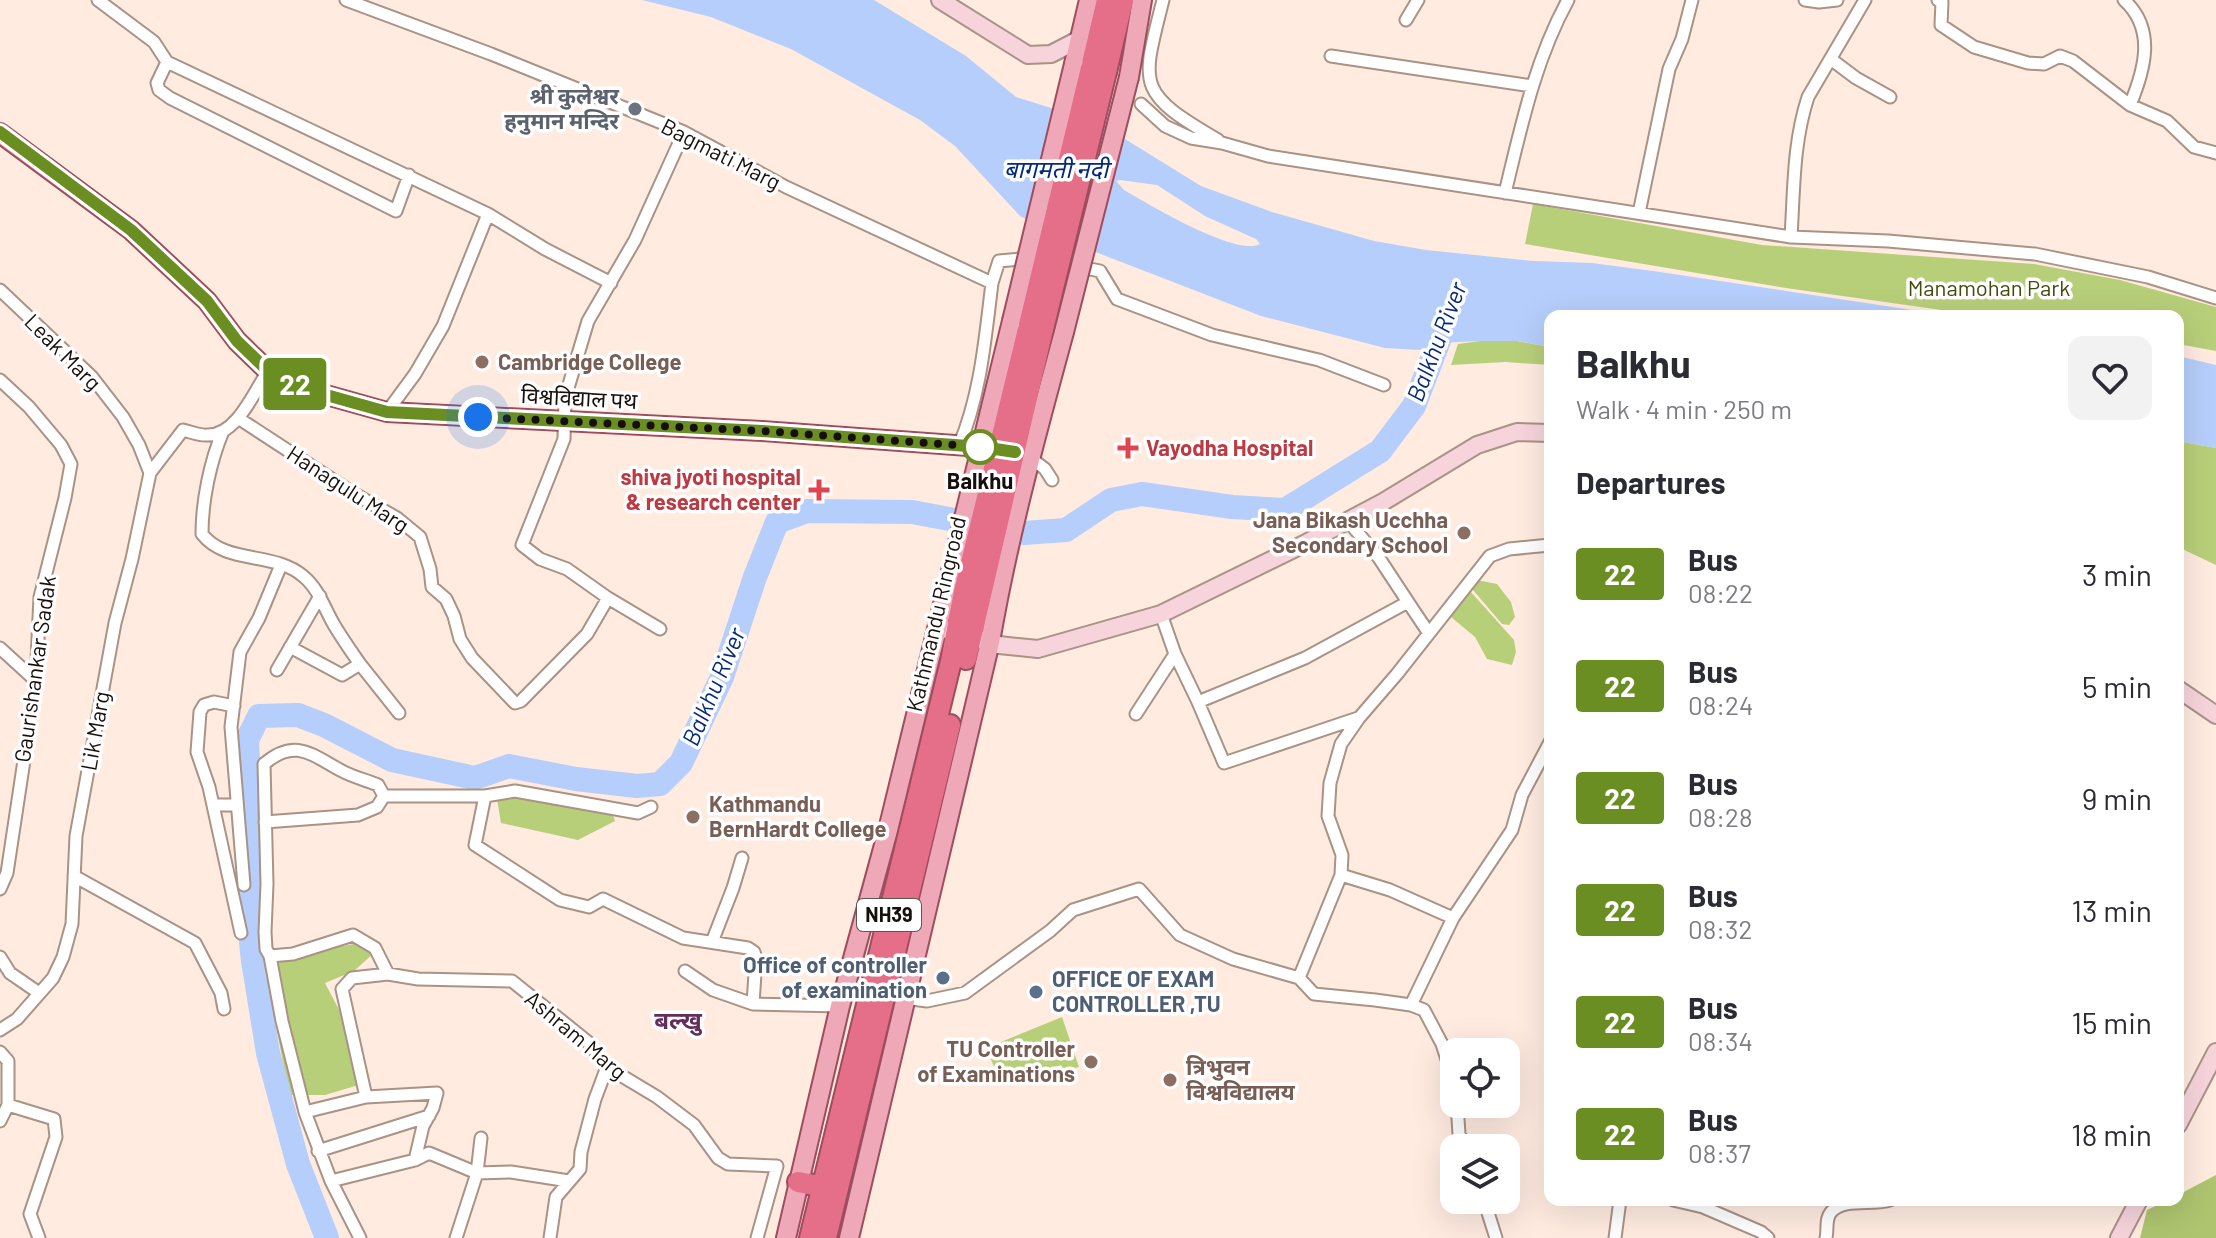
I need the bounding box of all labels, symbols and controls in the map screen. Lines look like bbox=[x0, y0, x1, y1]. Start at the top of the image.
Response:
place label: श्री कुलेश्वर हनुमान मन्दिर bbox=[504, 82, 620, 135]
marker: श्री कुलेश्वर हनुमान मन्दिर bbox=[626, 100, 644, 118]
street label: Bagmati Marg bbox=[657, 112, 786, 194]
water label: बागमती नदी bbox=[1004, 154, 1113, 183]
park label: Manamohan Park bbox=[1908, 274, 2070, 300]
water label: Balkhu River bbox=[1400, 276, 1472, 405]
street label: Leak Marg bbox=[20, 308, 107, 395]
button: heart bbox=[2068, 336, 2152, 420]
text: Balkhu bbox=[1576, 340, 1691, 386]
place label: Cambridge College bbox=[498, 348, 681, 374]
marker: Cambridge College bbox=[473, 353, 491, 371]
line badge: 22 bbox=[259, 358, 331, 410]
text: 22 bbox=[279, 367, 311, 401]
street label: विश्वविद्याल पथ bbox=[520, 381, 639, 413]
text: Walk · 4 min · 250 m bbox=[1576, 393, 1792, 424]
your location bbox=[458, 397, 498, 437]
marker: Balkhu bbox=[963, 430, 997, 464]
place label: Vayodha Hospital bbox=[1146, 434, 1313, 460]
marker: Vayodha Hospital bbox=[1117, 437, 1139, 459]
street label: Hanagulu Marg bbox=[283, 439, 414, 537]
place label: shiva jyoti hospital & research center bbox=[620, 463, 802, 514]
text: Departures bbox=[1576, 464, 1726, 500]
place label: Balkhu bbox=[947, 467, 1013, 493]
marker: shiva jyoti hospital & research center bbox=[808, 479, 830, 501]
place label: Jana Bikash Ucchha Secondary School bbox=[1253, 506, 1448, 557]
street label: Kathmandu Ringroad bbox=[900, 514, 970, 714]
marker: Jana Bikash Ucchha Secondary School bbox=[1455, 524, 1473, 542]
text: Bus bbox=[1688, 541, 1738, 577]
text: 3 min bbox=[2082, 556, 2152, 592]
text: 22 bbox=[1604, 557, 1636, 591]
street label: Gaurishankar Sadak bbox=[8, 574, 60, 764]
text: 08:22 bbox=[1688, 577, 1753, 608]
water label: Balkhu River bbox=[675, 622, 751, 750]
text: Bus bbox=[1688, 653, 1738, 689]
text: 5 min bbox=[2082, 668, 2152, 704]
text: 22 bbox=[1604, 669, 1636, 703]
street label: Lik Marg bbox=[74, 689, 114, 772]
text: 08:24 bbox=[1688, 689, 1753, 720]
text: Bus bbox=[1688, 765, 1738, 801]
text: 9 min bbox=[2082, 780, 2152, 816]
text: 22 bbox=[1604, 781, 1636, 815]
place label: Kathmandu BernHardt College bbox=[709, 790, 887, 841]
text: 08:28 bbox=[1688, 801, 1753, 832]
marker: Kathmandu BernHardt College bbox=[684, 808, 702, 826]
text: Bus bbox=[1688, 877, 1738, 913]
text: 13 min bbox=[2071, 892, 2152, 928]
text: 22 bbox=[1604, 893, 1636, 927]
road number: NH39 bbox=[857, 899, 921, 931]
text: 08:32 bbox=[1688, 913, 1752, 944]
place label: Office of controller of examination bbox=[743, 951, 928, 1002]
place label: OFFICE OF EXAM CONTROLLER ,TU bbox=[1052, 965, 1221, 1016]
marker: Office of controller of examination bbox=[934, 969, 952, 987]
marker: OFFICE OF EXAM CONTROLLER ,TU bbox=[1027, 983, 1045, 1001]
street label: Ashram Marg bbox=[521, 984, 633, 1084]
text: Bus bbox=[1688, 989, 1738, 1025]
text: 15 min bbox=[2071, 1004, 2152, 1040]
district label: बल्खु bbox=[654, 1005, 703, 1036]
text: 22 bbox=[1604, 1005, 1636, 1039]
text: 08:34 bbox=[1688, 1025, 1753, 1056]
place label: TU Controller of Examinations bbox=[917, 1035, 1076, 1086]
map controls bbox=[1440, 1038, 1520, 1214]
button: locate bbox=[1440, 1038, 1520, 1118]
marker: TU Controller of Examinations bbox=[1082, 1053, 1100, 1071]
place label: त्रिभुवन विश्वविद्यालय bbox=[1186, 1053, 1296, 1104]
marker: त्रिभुवन विश्वविद्यालय bbox=[1161, 1071, 1179, 1089]
text: Bus bbox=[1688, 1101, 1738, 1137]
text: 18 min bbox=[2071, 1116, 2152, 1152]
text: 22 bbox=[1604, 1117, 1636, 1151]
button: layers bbox=[1440, 1134, 1520, 1214]
text: 08:37 bbox=[1688, 1137, 1751, 1168]

